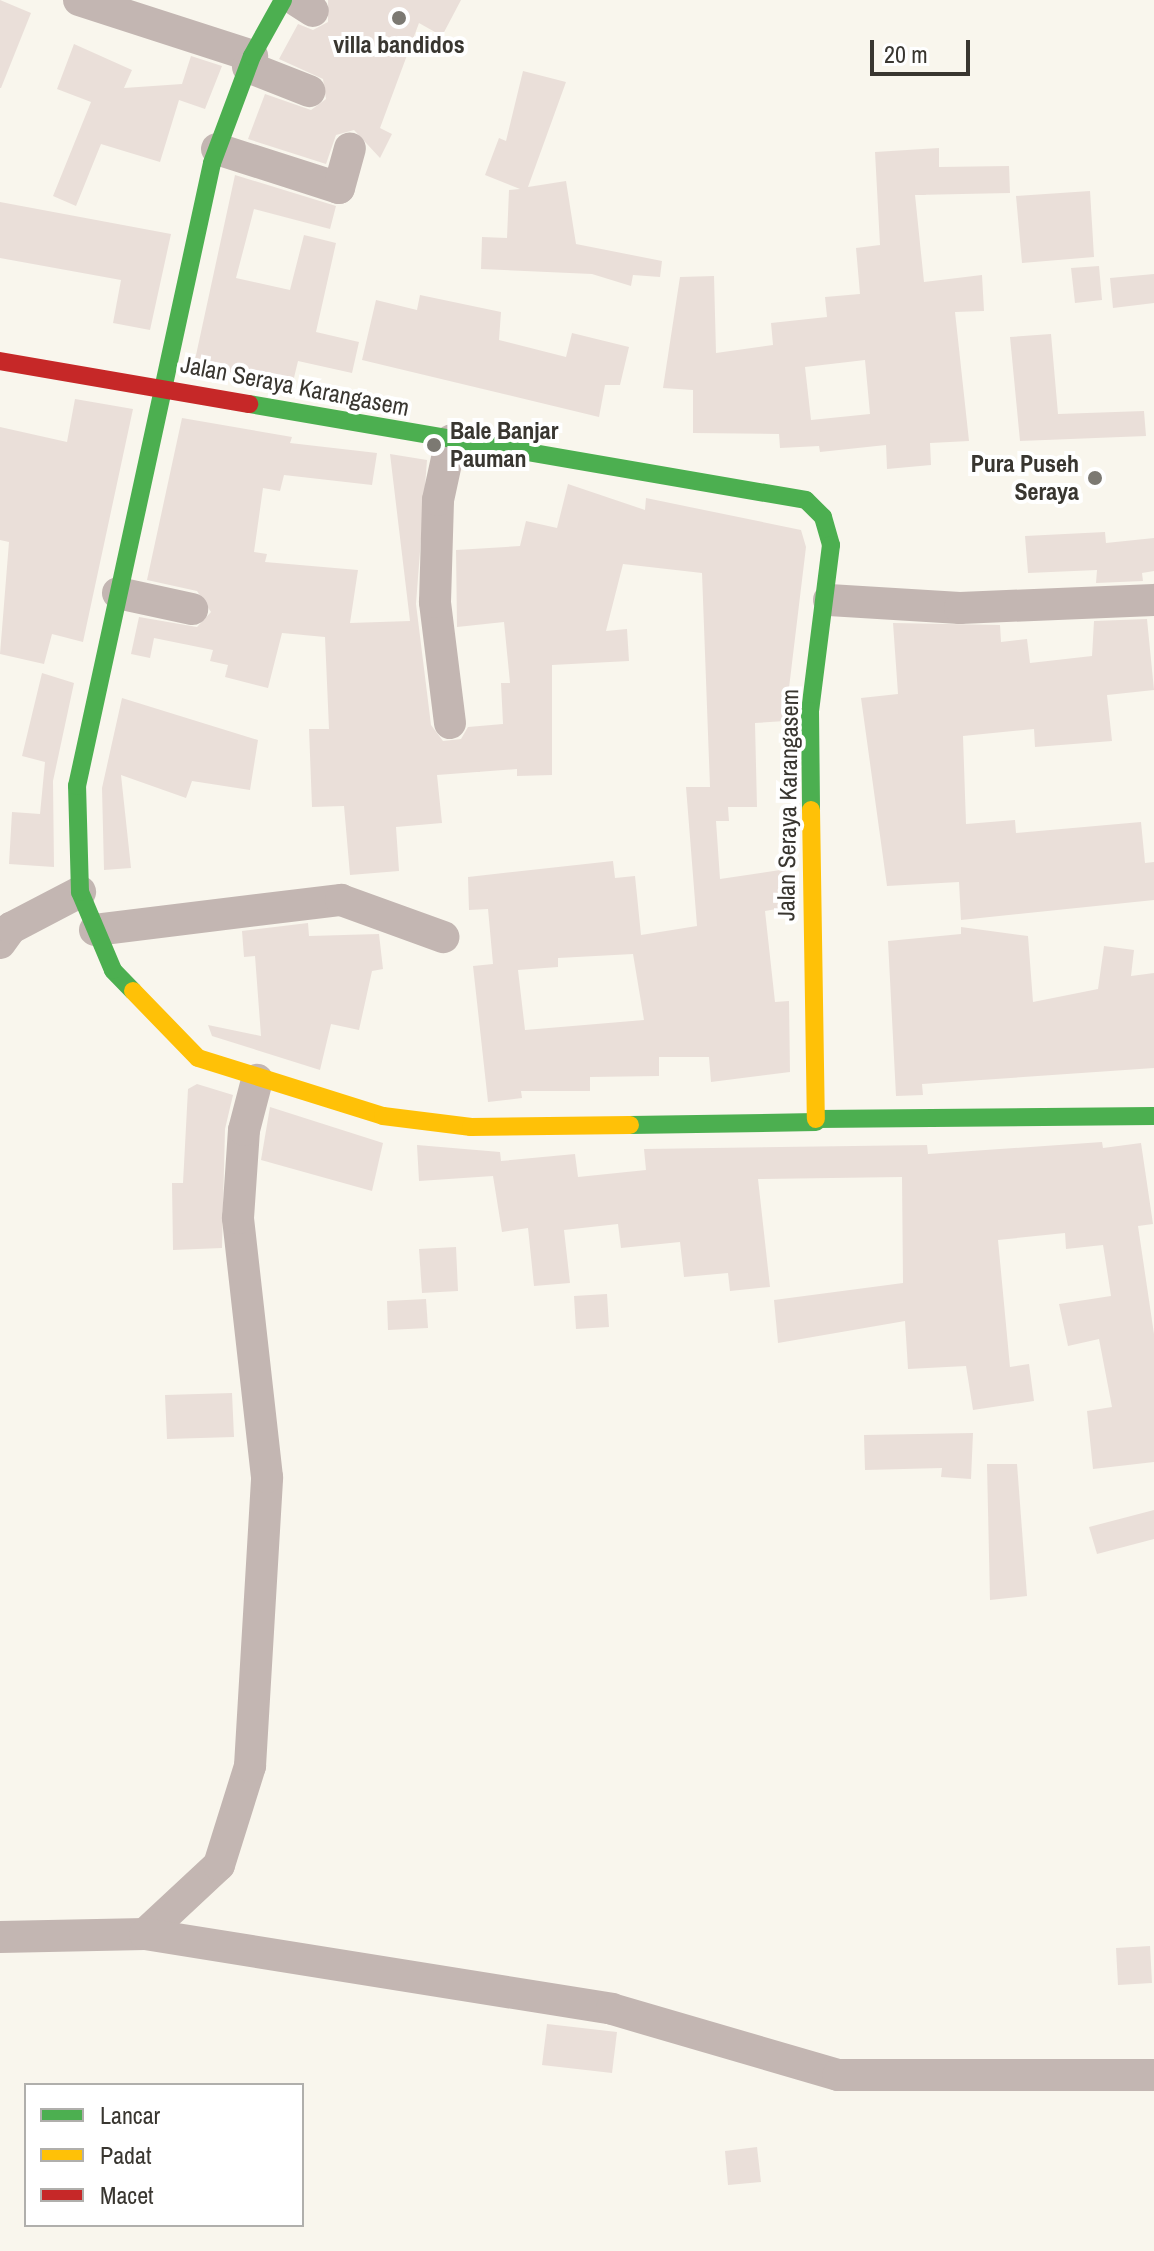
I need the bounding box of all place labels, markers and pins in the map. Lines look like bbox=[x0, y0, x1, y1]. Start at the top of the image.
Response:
marker: villa bandidos bbox=[390, 9, 408, 27]
place label: villa bandidos bbox=[333, 31, 465, 59]
place label: Bale Banjar Pauman bbox=[450, 417, 558, 473]
marker: Bale Banjar Pauman bbox=[425, 436, 443, 454]
place label: Pura Puseh Seraya bbox=[971, 450, 1079, 506]
marker: Pura Puseh Seraya bbox=[1086, 469, 1104, 487]

